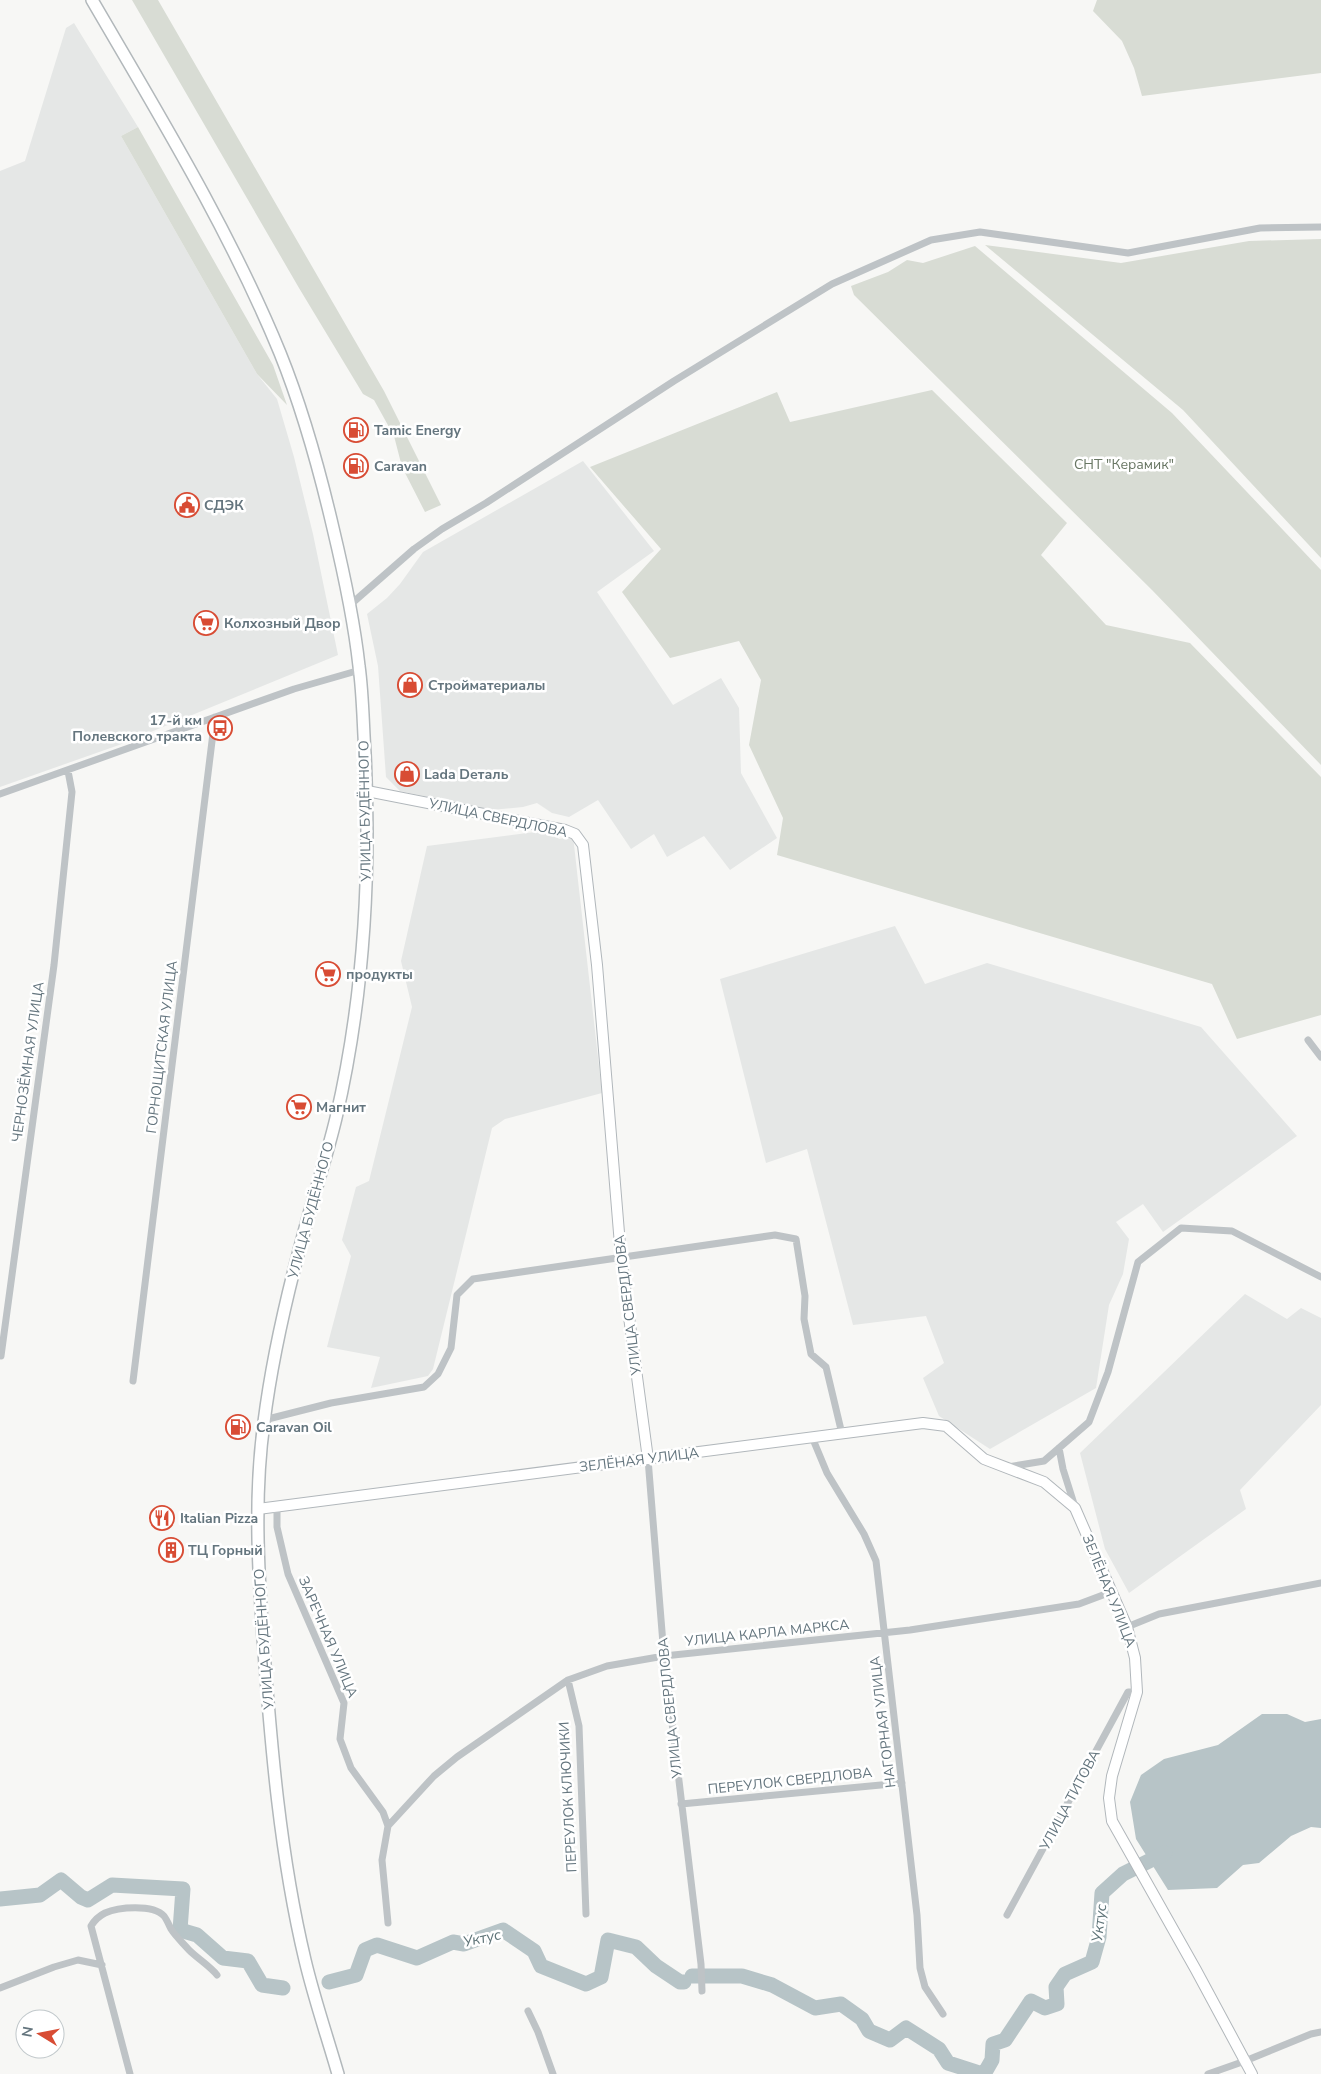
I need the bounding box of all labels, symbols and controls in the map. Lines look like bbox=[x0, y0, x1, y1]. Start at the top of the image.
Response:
fuel station icon: Tamic Еnergy bbox=[343, 417, 369, 443]
place label: Tamic Еnergy bbox=[374, 421, 461, 440]
fuel station icon: Caravan bbox=[343, 453, 369, 479]
park label: СНТ "Керамик" bbox=[1074, 455, 1174, 474]
place label: Caravan bbox=[374, 457, 427, 476]
public building icon: СДЭК bbox=[174, 492, 200, 518]
place label: СДЭК bbox=[204, 496, 244, 515]
supermarket icon: Колхозный Двор bbox=[193, 610, 219, 636]
place label: Колхозный Двор bbox=[224, 614, 341, 633]
shop icon: Стройматериалы bbox=[397, 672, 423, 698]
place label: Стройматериалы bbox=[428, 676, 545, 695]
place label: 17-й км Полевского тракта bbox=[72, 711, 202, 746]
bus stop icon: 17-й км Полевского тракта bbox=[207, 715, 233, 741]
street label: УЛИЦА БУДЁННОГО bbox=[354, 740, 376, 883]
shop icon: Lada Dеталь bbox=[394, 761, 420, 787]
place label: Lada Dеталь bbox=[424, 765, 509, 784]
street label: УЛИЦА СВЕРДЛОВА bbox=[426, 794, 569, 842]
street label: ГОРНОЩИТСКАЯ УЛИЦА bbox=[142, 959, 182, 1135]
supermarket icon: продукты bbox=[315, 961, 341, 987]
place label: продукты bbox=[346, 965, 413, 984]
street label: ЧЕРНОЗЁМНАЯ УЛИЦА bbox=[7, 981, 49, 1143]
supermarket icon: Магнит bbox=[286, 1094, 312, 1120]
place label: Магнит bbox=[316, 1098, 366, 1117]
street label: УЛИЦА БУДЁННОГО bbox=[283, 1139, 338, 1282]
street label: УЛИЦА СВЕРДЛОВА bbox=[610, 1234, 646, 1377]
fuel station icon: Caravan Oil bbox=[225, 1414, 251, 1440]
place label: Caravan Oil bbox=[256, 1418, 332, 1437]
street label: ЗЕЛЁНАЯ УЛИЦА bbox=[578, 1443, 700, 1477]
restaurant icon: Italian Pizza bbox=[149, 1505, 175, 1531]
place label: Italian Pizza bbox=[180, 1509, 258, 1528]
street label: ЗЕЛЁНАЯ УЛИЦА bbox=[1078, 1532, 1140, 1650]
building icon: ТЦ Горный bbox=[158, 1537, 184, 1563]
place label: ТЦ Горный bbox=[188, 1541, 263, 1560]
street label: УЛИЦА БУДЁННОГО bbox=[250, 1568, 278, 1711]
street label: ЗАРЕЧНАЯ УЛИЦА bbox=[294, 1573, 362, 1701]
street label: УЛИЦА КАРЛА МАРКСА bbox=[683, 1615, 850, 1651]
street label: УЛИЦА СВЕРДЛОВА bbox=[653, 1637, 687, 1780]
street label: НАГОРНАЯ УЛИЦА bbox=[865, 1655, 901, 1789]
street label: ПЕРЕУЛОК КЛЮЧИКИ bbox=[555, 1721, 581, 1873]
street label: УЛИЦА ТИТОВА bbox=[1035, 1746, 1105, 1855]
street label: ПЕРЕУЛОК СВЕРДЛОВА bbox=[707, 1763, 873, 1799]
water label: Уктус bbox=[1087, 1902, 1111, 1943]
water label: Уктус bbox=[461, 1924, 504, 1952]
north arrow bbox=[15, 2009, 65, 2059]
text: N bbox=[17, 2025, 38, 2039]

